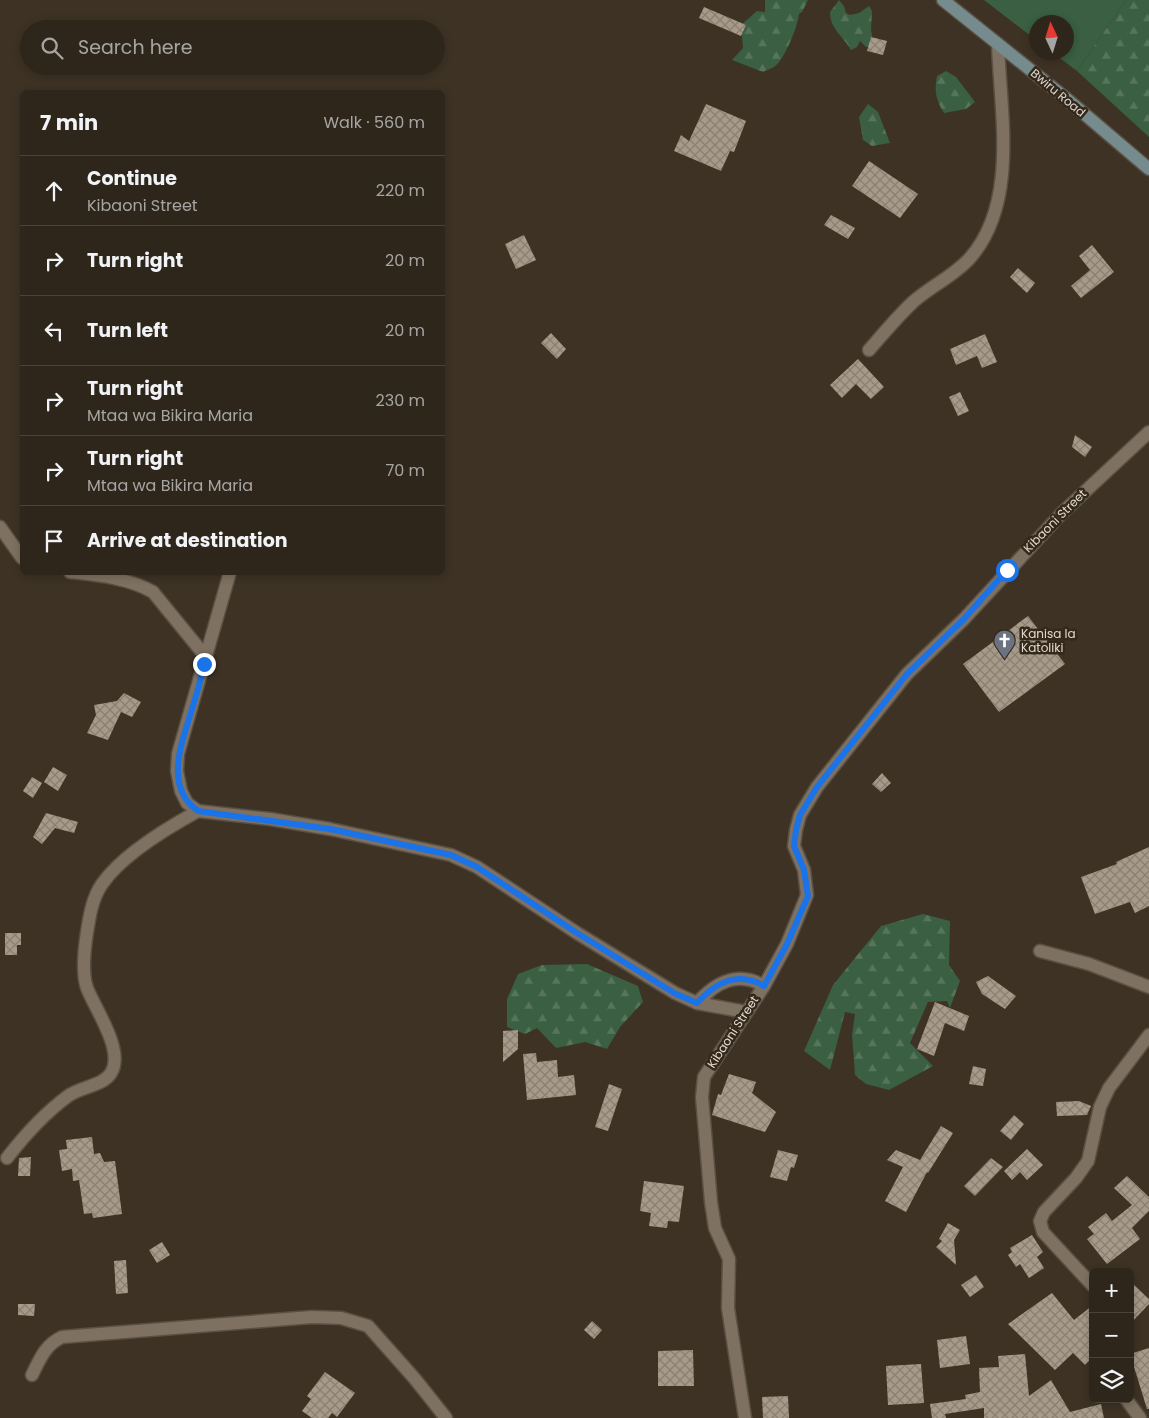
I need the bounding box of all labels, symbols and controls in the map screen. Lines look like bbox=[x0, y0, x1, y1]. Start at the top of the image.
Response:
north arrow bbox=[1029, 15, 1074, 60]
search box bbox=[20, 20, 445, 75]
icon: search bbox=[38, 34, 66, 62]
text: Search here bbox=[78, 34, 192, 61]
street label: Bwiru Road bbox=[1027, 65, 1089, 121]
text: 7 min bbox=[40, 108, 98, 137]
text: Walk · 560 m bbox=[323, 111, 425, 134]
text: Continue bbox=[87, 165, 177, 192]
icon: ahead bbox=[40, 177, 68, 205]
text: 220 m bbox=[376, 179, 425, 202]
text: Kibaoni Street bbox=[87, 194, 198, 217]
icon: right bbox=[40, 247, 68, 275]
text: Turn right bbox=[87, 247, 183, 274]
text: 20 m bbox=[385, 249, 425, 272]
icon: left bbox=[40, 317, 68, 345]
text: Turn left bbox=[87, 317, 168, 344]
text: 20 m bbox=[385, 319, 425, 342]
text: Turn right bbox=[87, 375, 183, 402]
icon: right bbox=[40, 387, 68, 415]
text: 230 m bbox=[376, 389, 425, 412]
text: Mtaa wa Bikira Maria bbox=[87, 404, 253, 427]
text: Turn right bbox=[87, 445, 183, 472]
icon: right bbox=[40, 457, 68, 485]
text: 70 m bbox=[385, 459, 425, 482]
text: Mtaa wa Bikira Maria bbox=[87, 474, 253, 497]
street label: Kibaoni Street bbox=[1019, 485, 1090, 556]
icon: arrive bbox=[40, 527, 68, 555]
text: Arrive at destination bbox=[87, 527, 288, 554]
route start bbox=[996, 559, 1019, 582]
place label: Kanisa la Katoliki bbox=[1021, 625, 1076, 656]
church icon: Kanisa la Katoliki bbox=[993, 629, 1017, 660]
route end bbox=[193, 653, 216, 676]
street label: Kibaoni Street bbox=[703, 992, 762, 1071]
map controls bbox=[1089, 1268, 1134, 1403]
button: + bbox=[1089, 1268, 1134, 1313]
button: − bbox=[1089, 1313, 1134, 1358]
button: layers bbox=[1089, 1358, 1134, 1403]

